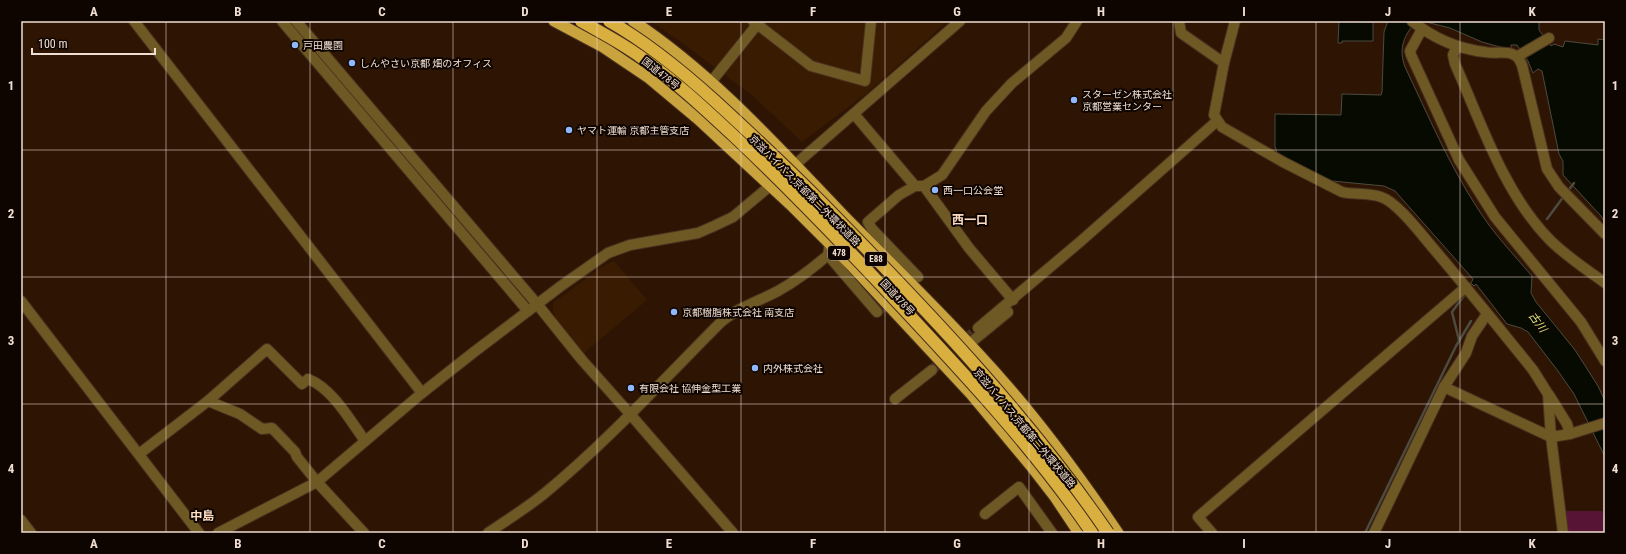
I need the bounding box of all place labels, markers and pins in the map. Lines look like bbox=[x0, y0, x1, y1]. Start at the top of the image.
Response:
marker: 戸田農園 bbox=[290, 40, 300, 50]
place label: 戸田農園 bbox=[303, 40, 343, 51]
marker: しんやさい京都 畑のオフィス bbox=[347, 58, 357, 68]
place label: しんやさい京都 畑のオフィス bbox=[360, 58, 492, 69]
place label: スターゼン株式会社 京都営業センター bbox=[1082, 89, 1172, 112]
marker: スターゼン株式会社 京都営業センター bbox=[1069, 95, 1079, 105]
marker: ヤマト運輸 京都主管支店 bbox=[564, 125, 574, 135]
place label: ヤマト運輸 京都主管支店 bbox=[577, 125, 689, 136]
marker: 西一口公会堂 bbox=[930, 185, 940, 195]
place label: 西一口公会堂 bbox=[943, 185, 1003, 196]
marker: 京都樹脂株式会社 南支店 bbox=[669, 307, 679, 317]
place label: 京都樹脂株式会社 南支店 bbox=[682, 307, 794, 318]
marker: 内外株式会社 bbox=[750, 363, 760, 373]
place label: 内外株式会社 bbox=[763, 363, 823, 374]
marker: 有限会社 協伸金型工業 bbox=[626, 383, 636, 393]
place label: 有限会社 協伸金型工業 bbox=[639, 383, 741, 394]

